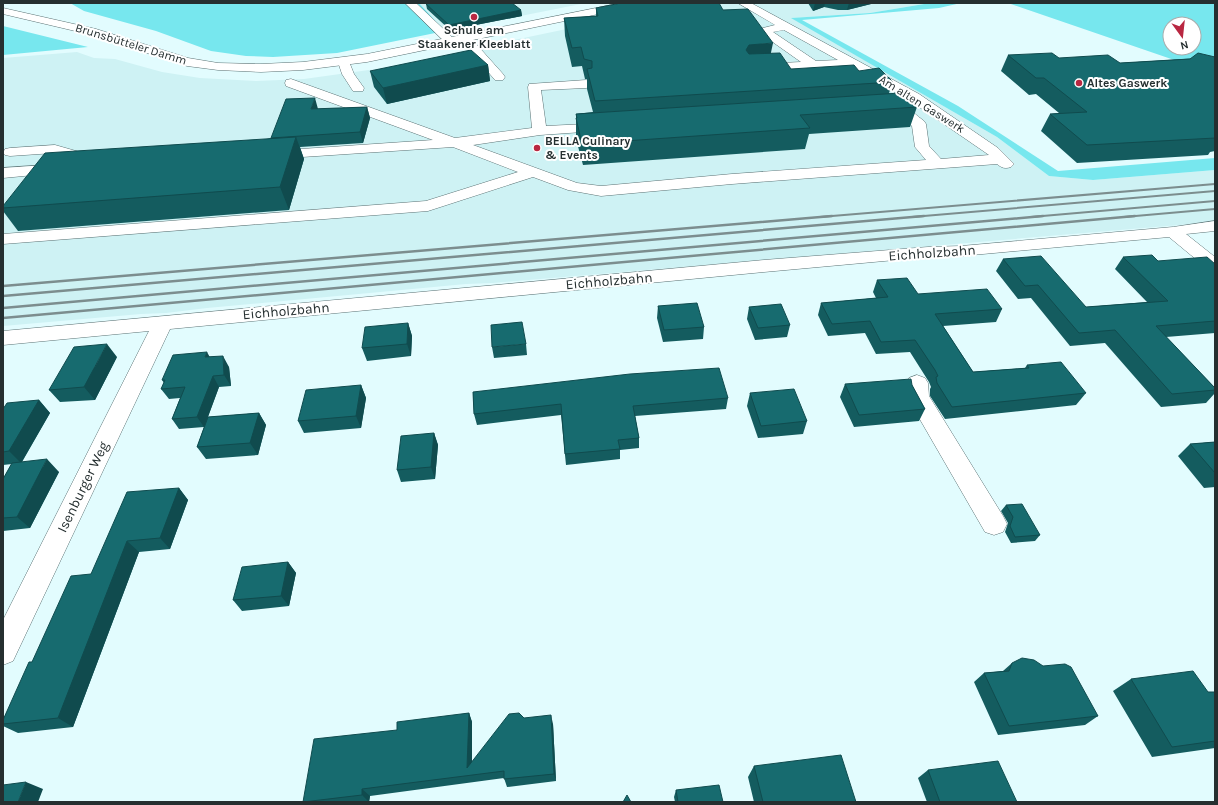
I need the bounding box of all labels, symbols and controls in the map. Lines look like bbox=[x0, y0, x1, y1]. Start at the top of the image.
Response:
marker: Schule am Staakener Kleeblatt bbox=[469, 12, 479, 22]
north arrow bbox=[1162, 16, 1202, 56]
street label: Brunsbütteler Damm bbox=[74, 20, 188, 68]
place label: Schule am Staakener Kleeblatt bbox=[417, 23, 531, 51]
text: N bbox=[1179, 38, 1190, 52]
street label: Am alten Gaswerk bbox=[877, 72, 968, 136]
place label: Altes Gaswerk bbox=[1087, 76, 1167, 90]
marker: Altes Gaswerk bbox=[1074, 78, 1084, 88]
place label: BELLA Culinary & Events bbox=[545, 134, 630, 162]
marker: BELLA Culinary & Events bbox=[532, 143, 542, 153]
street label: Eichholzbahn bbox=[888, 241, 976, 265]
street label: Eichholzbahn bbox=[565, 269, 653, 293]
street label: Eichholzbahn bbox=[242, 299, 330, 323]
street label: Isenburger Weg bbox=[54, 439, 112, 535]

